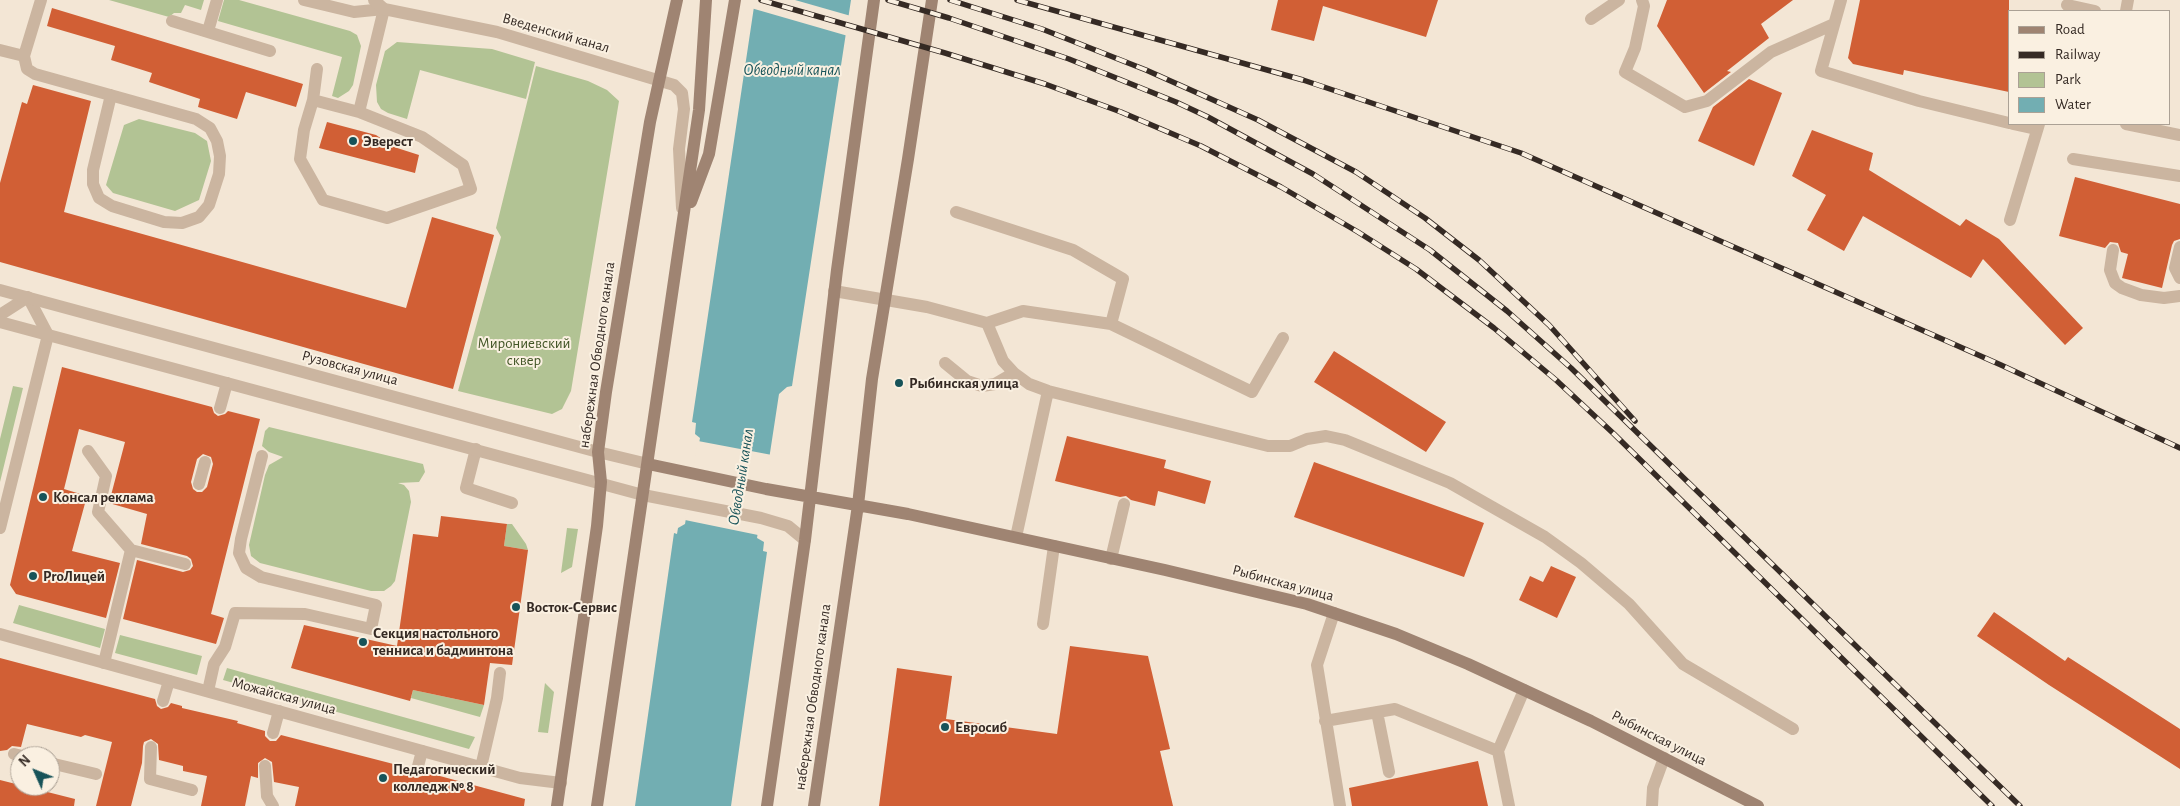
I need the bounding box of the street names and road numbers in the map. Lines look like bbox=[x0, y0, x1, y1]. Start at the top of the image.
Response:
street label: Введенский канал bbox=[500, 9, 612, 57]
street label: набережная Обводного канала bbox=[575, 261, 619, 449]
street label: Рузовская улица bbox=[300, 347, 400, 389]
street label: Рыбинская улица bbox=[1230, 561, 1336, 605]
street label: набережная Обводного канала bbox=[791, 603, 835, 791]
street label: Можайская улица bbox=[230, 673, 338, 719]
street label: Рыбинская улица bbox=[1608, 706, 1710, 770]

